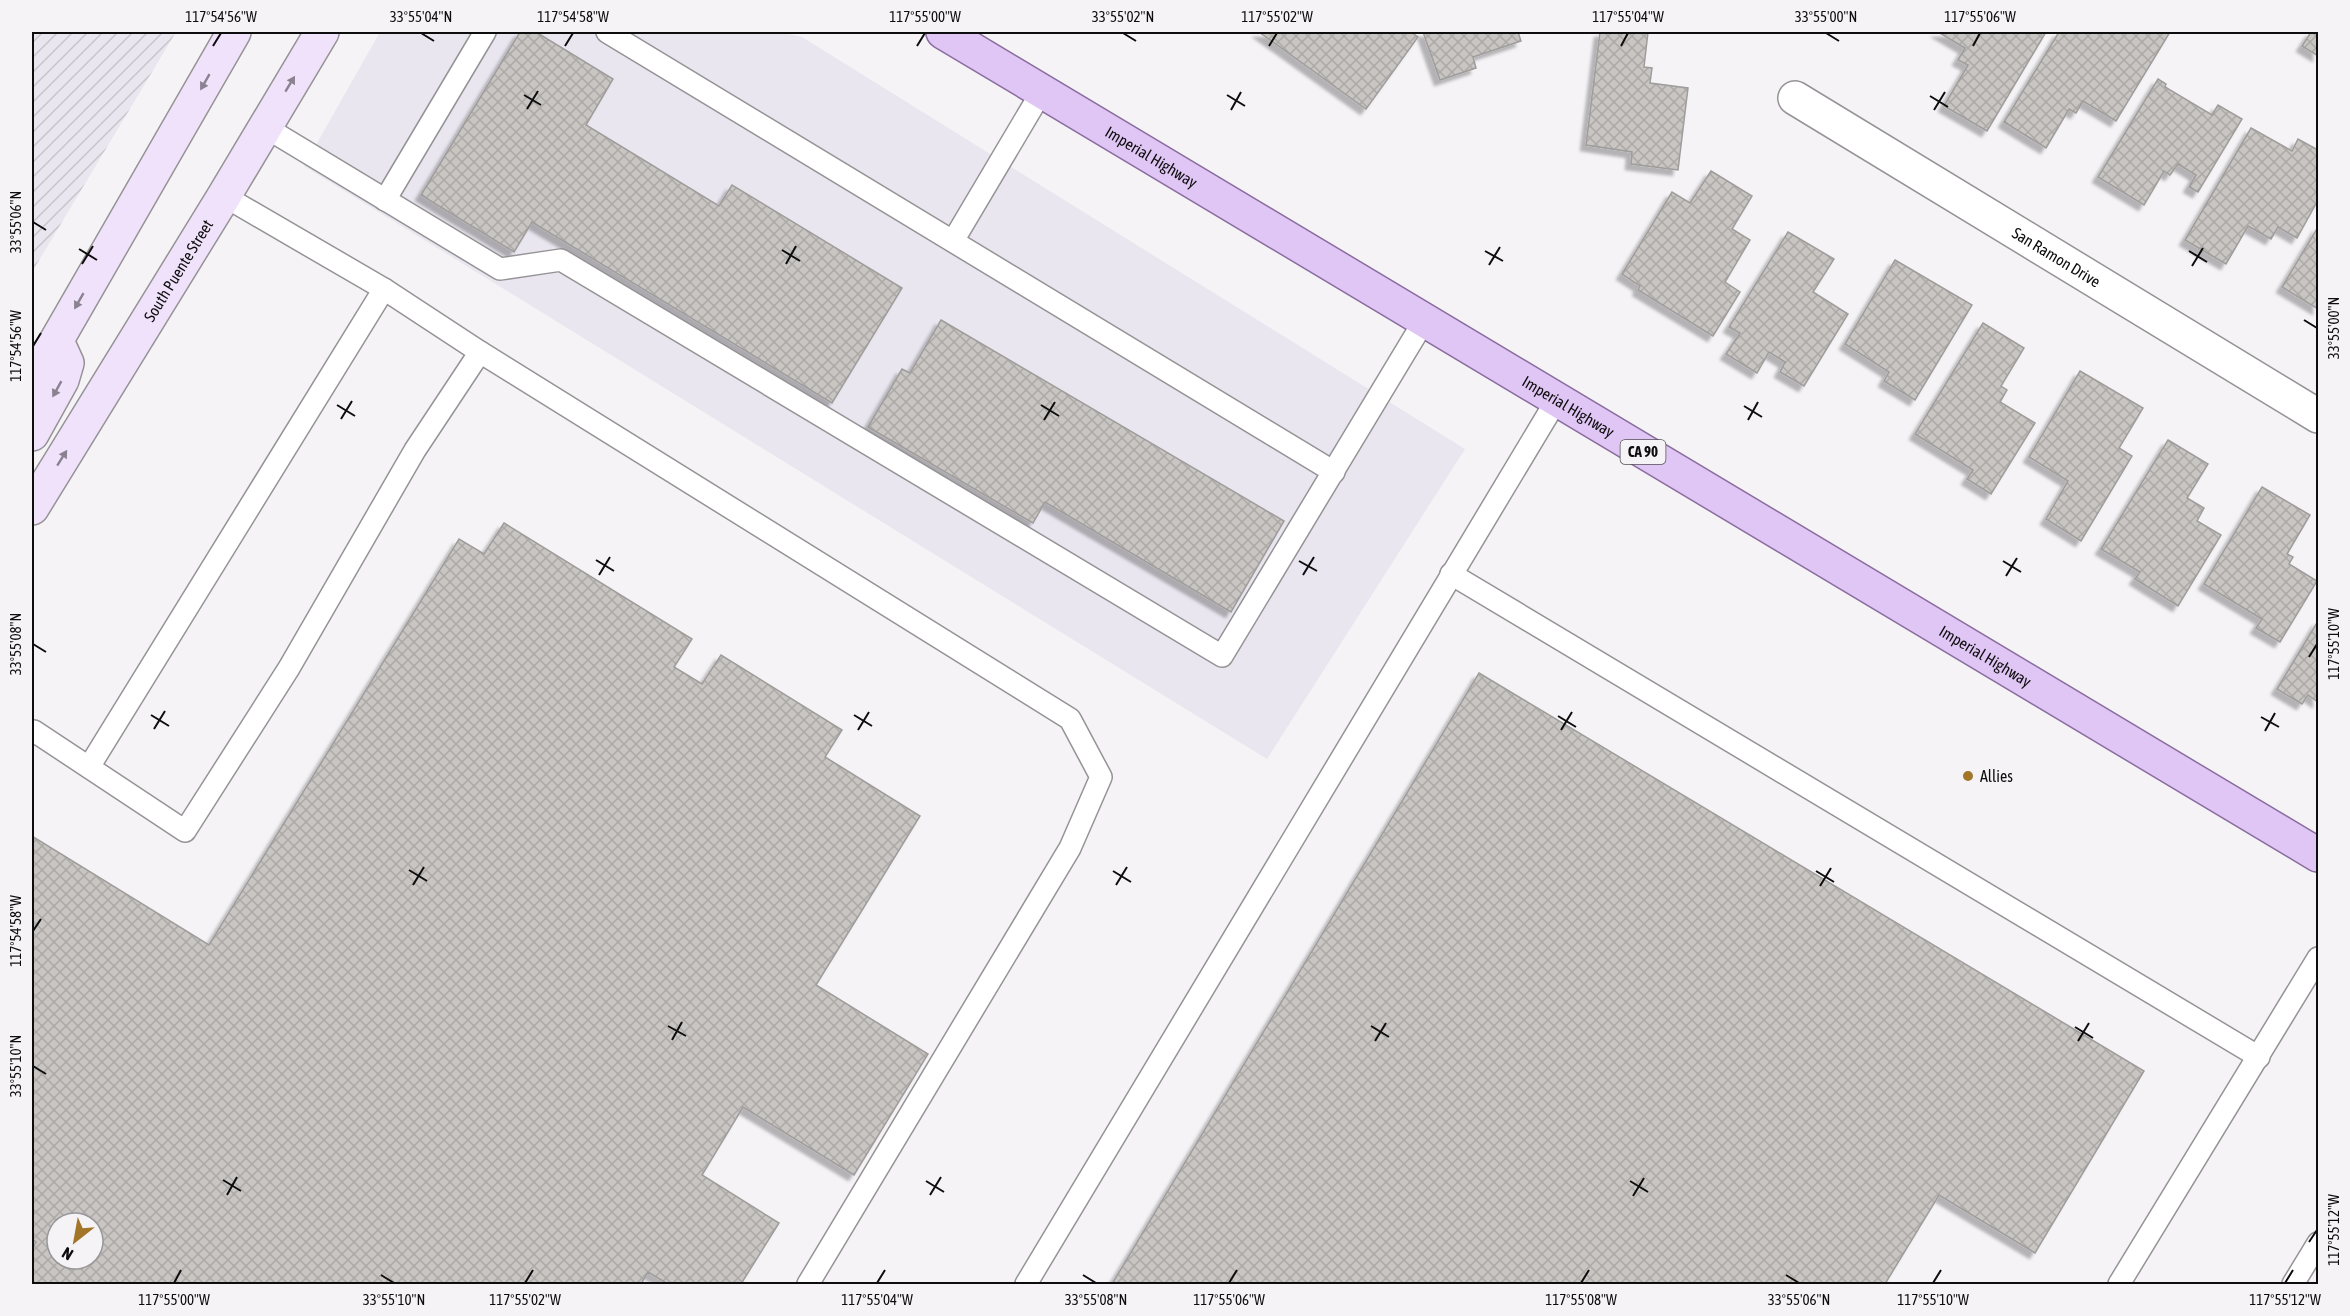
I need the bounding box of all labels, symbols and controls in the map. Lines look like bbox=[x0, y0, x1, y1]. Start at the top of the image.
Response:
text: 117°54'56"W bbox=[185, 8, 257, 25]
text: 33°55'04"N bbox=[390, 8, 452, 25]
text: 117°54'58"W bbox=[537, 8, 609, 25]
text: 117°55'00"W bbox=[889, 8, 961, 25]
text: 33°55'02"N bbox=[1092, 8, 1154, 25]
text: 117°55'02"W bbox=[1241, 8, 1313, 25]
text: 117°55'04"W bbox=[1592, 8, 1664, 25]
text: 33°55'00"N bbox=[1795, 8, 1857, 25]
text: 117°55'06"W bbox=[1944, 8, 2016, 25]
one-way arrow bbox=[199, 74, 210, 90]
one-way arrow bbox=[285, 76, 295, 93]
street label: Imperial Highway bbox=[1102, 122, 1201, 192]
text: 33°55'06"N bbox=[7, 191, 24, 253]
street label: South Puente Street bbox=[140, 216, 217, 325]
street label: San Ramon Drive bbox=[2009, 223, 2104, 291]
one-way arrow bbox=[74, 293, 85, 309]
text: 33°55'00"N bbox=[2325, 297, 2342, 359]
text: 117°54'56"W bbox=[7, 310, 24, 382]
street label: Imperial Highway bbox=[1519, 372, 1618, 442]
one-way arrow bbox=[52, 381, 62, 398]
road number: CA 90 bbox=[1620, 440, 1666, 464]
one-way arrow bbox=[57, 450, 68, 466]
text: 117°55'10"W bbox=[2325, 608, 2342, 680]
text: 33°55'08"N bbox=[7, 613, 24, 675]
street label: Imperial Highway bbox=[1936, 622, 2035, 691]
place label: Allies bbox=[1980, 767, 2013, 785]
marker: Allies bbox=[1961, 769, 1975, 783]
text: 117°54'58"W bbox=[7, 895, 24, 967]
text: 33°55'10"N bbox=[7, 1035, 24, 1097]
text: 117°55'12"W bbox=[2325, 1194, 2342, 1266]
north arrow bbox=[45, 1211, 105, 1271]
text: N bbox=[59, 1244, 76, 1264]
text: 117°55'00"W bbox=[138, 1291, 210, 1308]
text: 33°55'10"N bbox=[363, 1291, 425, 1308]
text: 117°55'02"W bbox=[489, 1291, 561, 1308]
text: 117°55'04"W bbox=[841, 1291, 913, 1308]
text: 33°55'08"N bbox=[1065, 1291, 1127, 1308]
text: 117°55'06"W bbox=[1193, 1291, 1265, 1308]
text: 117°55'08"W bbox=[1545, 1291, 1617, 1308]
text: 33°55'06"N bbox=[1768, 1291, 1830, 1308]
text: 117°55'10"W bbox=[1897, 1291, 1969, 1308]
text: 117°55'12"W bbox=[2249, 1291, 2321, 1308]

